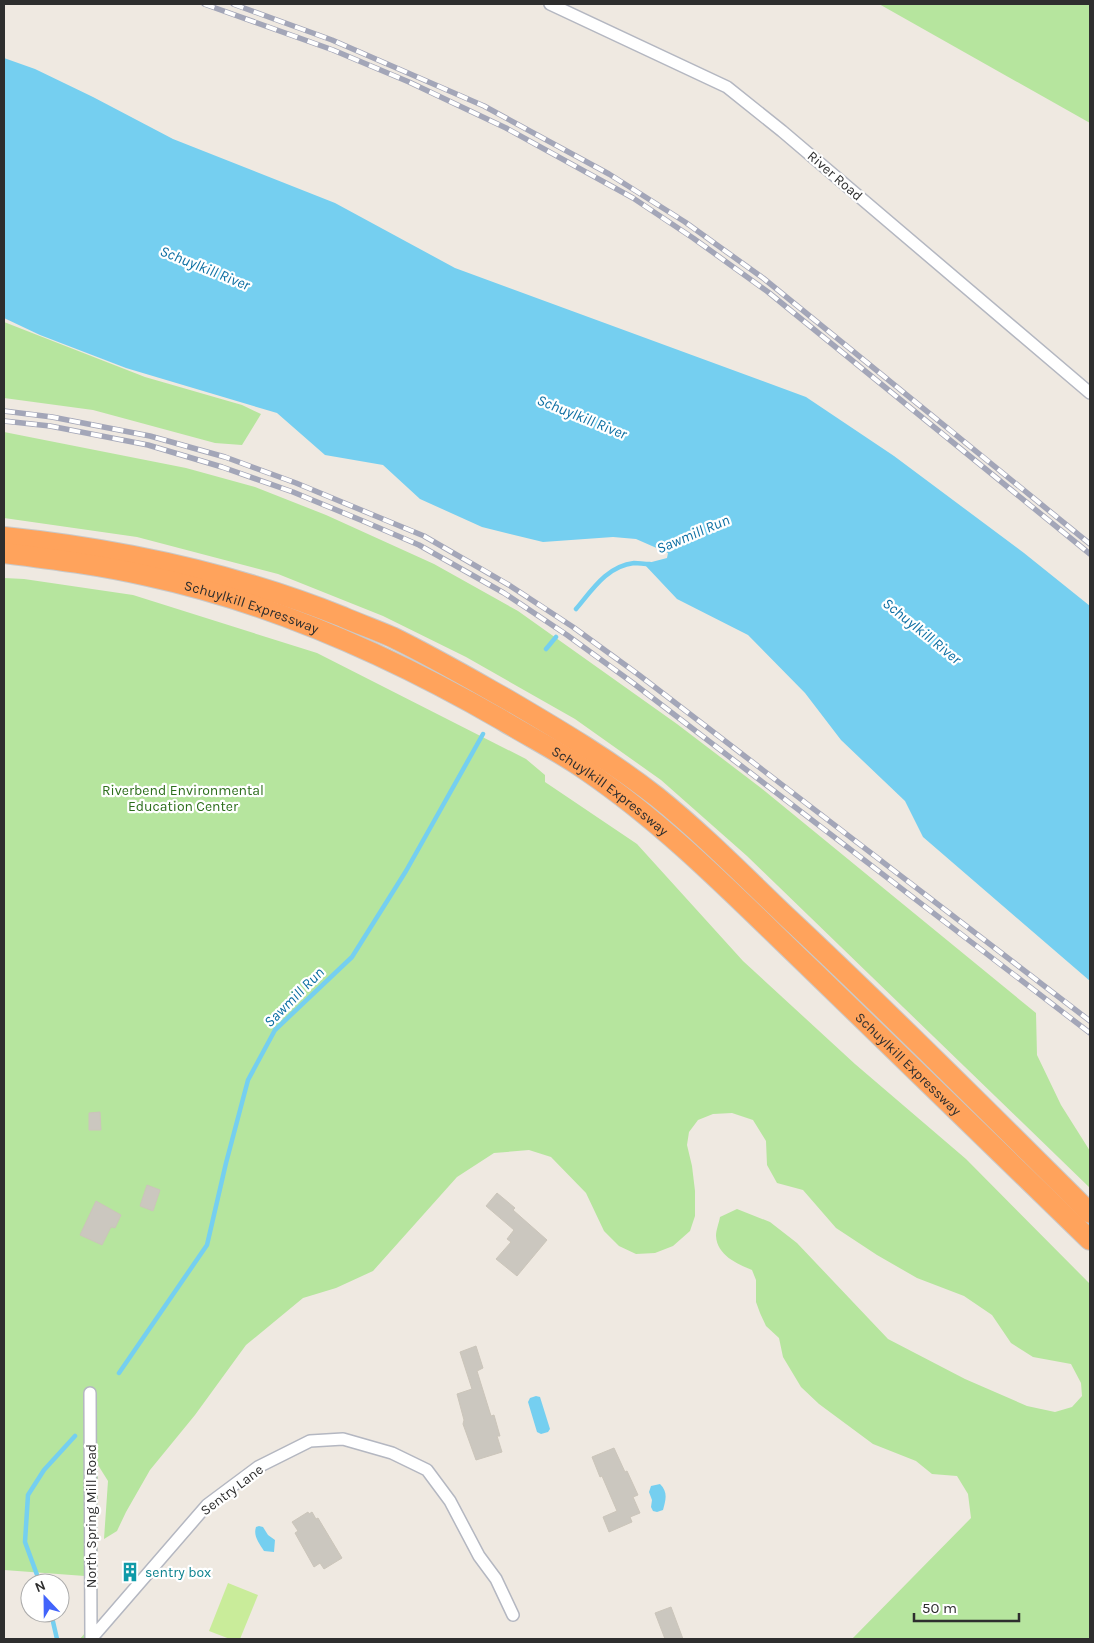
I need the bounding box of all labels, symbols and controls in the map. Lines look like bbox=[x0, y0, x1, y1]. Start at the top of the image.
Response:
street label: River Road bbox=[804, 147, 866, 205]
water label: Schuylkill River bbox=[157, 242, 253, 295]
water label: Schuylkill River bbox=[534, 391, 630, 444]
water label: Sawmill Run bbox=[654, 511, 732, 557]
street label: Schuylkill Expressway bbox=[182, 576, 322, 637]
water label: Schuylkill River bbox=[879, 594, 965, 669]
street label: Schuylkill Expressway bbox=[549, 742, 672, 840]
park label: Riverbend Environmental Education Center bbox=[102, 782, 264, 815]
water label: Sawmill Run bbox=[260, 963, 328, 1031]
street label: Schuylkill Expressway bbox=[852, 1009, 965, 1119]
street label: North Spring Mill Road bbox=[83, 1444, 100, 1588]
street label: Sentry Lane bbox=[197, 1461, 267, 1519]
building icon: sentry box bbox=[119, 1561, 141, 1583]
place label: sentry box bbox=[145, 1564, 211, 1581]
north arrow bbox=[20, 1573, 70, 1623]
text: N bbox=[32, 1577, 48, 1596]
scale bar bbox=[914, 1590, 1019, 1622]
text: 50 m bbox=[922, 1599, 957, 1617]

